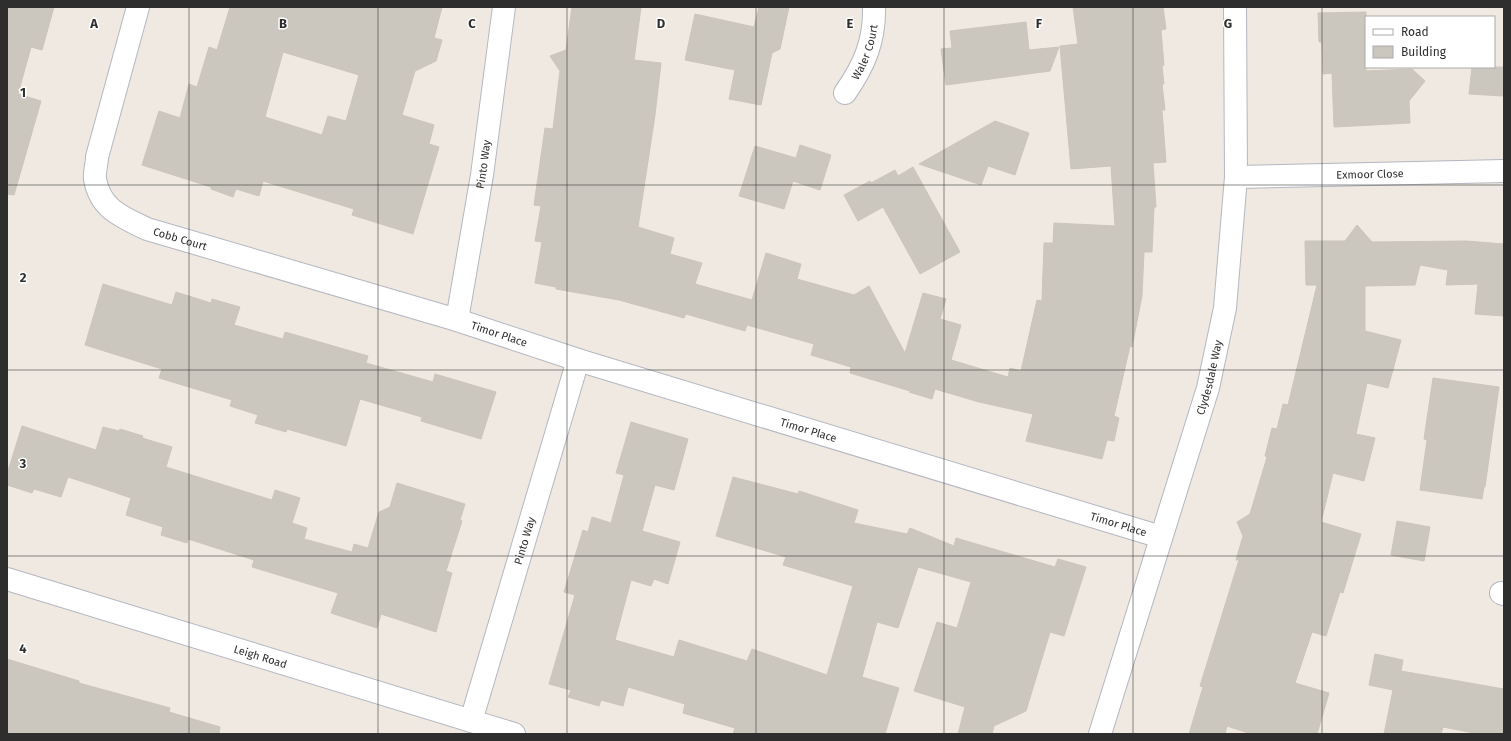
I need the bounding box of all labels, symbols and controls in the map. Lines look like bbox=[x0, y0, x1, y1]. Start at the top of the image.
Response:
text: A bbox=[89, 16, 98, 31]
text: B bbox=[279, 16, 287, 31]
text: C bbox=[468, 16, 476, 31]
text: D bbox=[657, 16, 666, 31]
text: E bbox=[847, 16, 854, 31]
text: F bbox=[1036, 16, 1043, 31]
text: G bbox=[1224, 16, 1232, 31]
legend bbox=[1365, 16, 1495, 68]
street label: Waler Court bbox=[849, 24, 880, 82]
text: Road bbox=[1401, 25, 1429, 39]
text: Building bbox=[1401, 45, 1447, 59]
text: 1 bbox=[20, 85, 26, 100]
street label: Pinto Way bbox=[473, 138, 493, 190]
street label: Exmoor Close bbox=[1336, 167, 1404, 181]
street label: Cobb Court bbox=[152, 225, 209, 253]
text: 2 bbox=[20, 270, 27, 285]
street label: Timor Place bbox=[469, 319, 529, 349]
street label: Clydesdale Way bbox=[1193, 338, 1225, 417]
street label: Timor Place bbox=[779, 415, 838, 445]
text: 3 bbox=[19, 456, 27, 471]
street label: Timor Place bbox=[1089, 509, 1148, 539]
street label: Pinto Way bbox=[511, 515, 538, 566]
text: 4 bbox=[19, 641, 27, 656]
street label: Leigh Road bbox=[232, 642, 289, 671]

